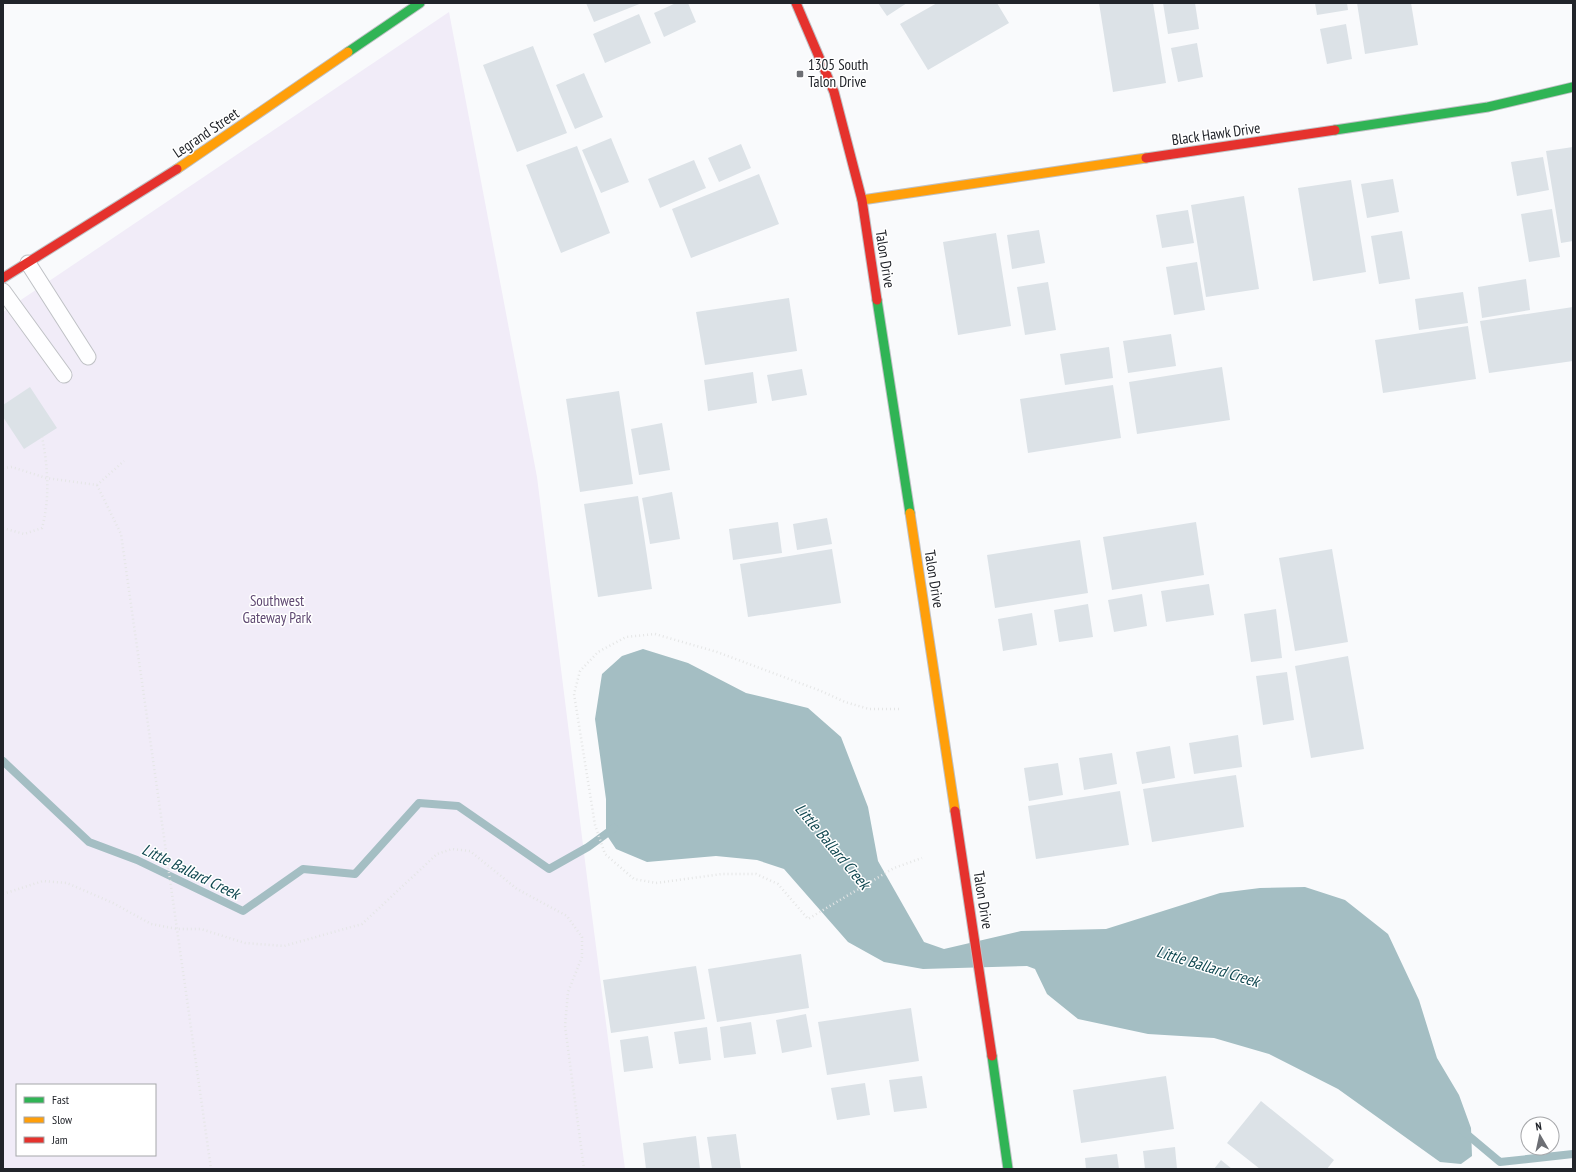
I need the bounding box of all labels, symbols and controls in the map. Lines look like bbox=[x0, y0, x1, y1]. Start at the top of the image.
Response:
place label: 1305 South Talon Drive bbox=[808, 55, 868, 91]
marker: 1305 South Talon Drive bbox=[795, 69, 805, 79]
street label: Legrand Street bbox=[169, 104, 242, 162]
street label: Black Hawk Drive bbox=[1170, 118, 1261, 149]
street label: Talon Drive bbox=[872, 229, 899, 289]
street label: Talon Drive bbox=[921, 549, 948, 609]
park label: Southwest Gateway Park bbox=[243, 591, 312, 627]
water label: Little Ballard Creek bbox=[791, 799, 876, 894]
water label: Little Ballard Creek bbox=[139, 839, 245, 904]
street label: Talon Drive bbox=[970, 870, 997, 930]
water label: Little Ballard Creek bbox=[1154, 941, 1263, 992]
legend bbox=[16, 1084, 156, 1156]
text: Fast bbox=[52, 1092, 70, 1107]
text: Slow bbox=[52, 1112, 73, 1127]
north arrow bbox=[1520, 1116, 1560, 1156]
text: N bbox=[1534, 1119, 1543, 1134]
text: Jam bbox=[51, 1132, 68, 1147]

